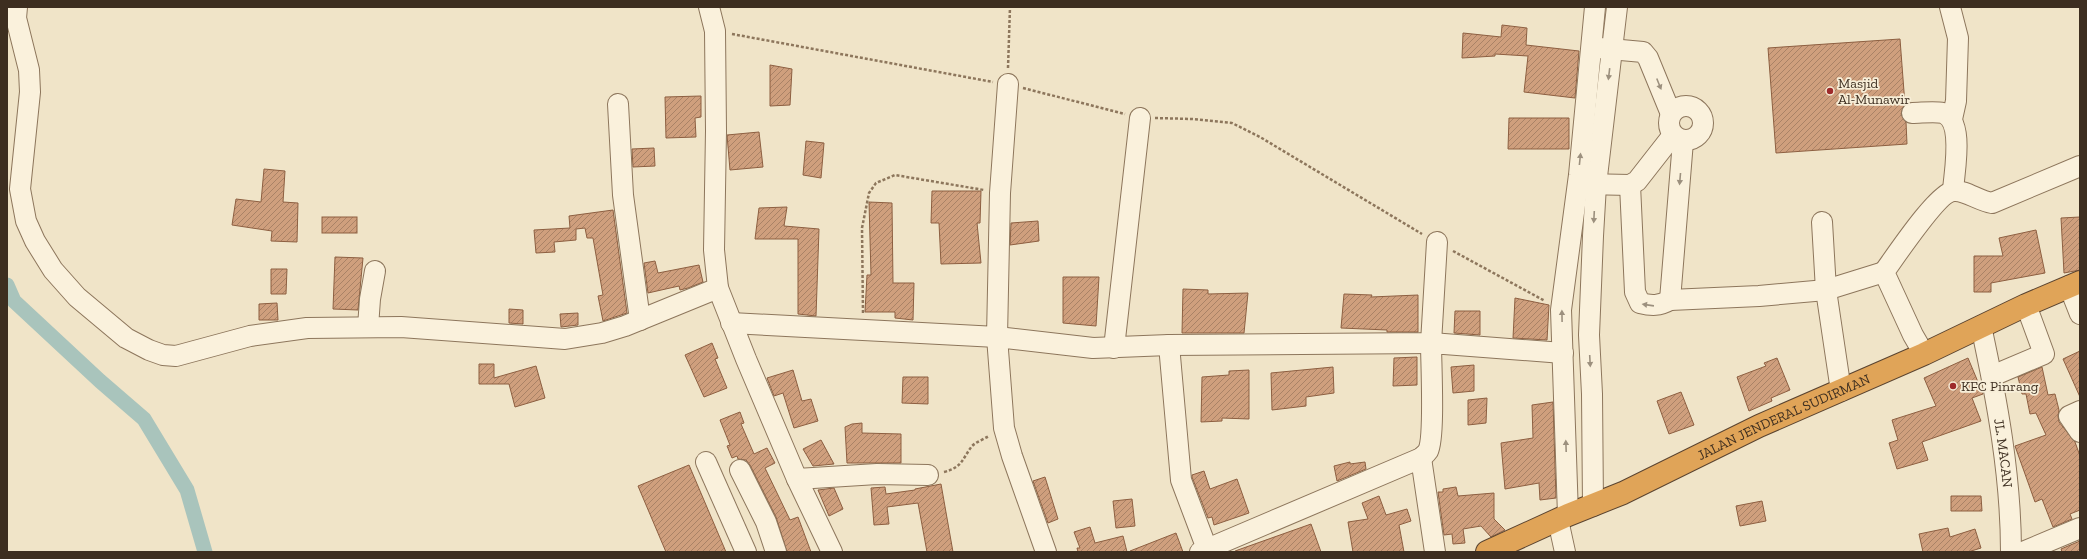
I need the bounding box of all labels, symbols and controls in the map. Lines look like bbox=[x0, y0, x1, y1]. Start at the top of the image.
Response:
one-way arrow bbox=[1606, 68, 1612, 80]
place label: Masjid Al-Munawir bbox=[1838, 75, 1910, 108]
one-way arrow bbox=[1656, 78, 1662, 90]
marker: Masjid Al-Munawir bbox=[1825, 86, 1835, 96]
one-way arrow bbox=[1577, 153, 1584, 165]
one-way arrow bbox=[1676, 173, 1683, 185]
one-way arrow bbox=[1591, 211, 1597, 224]
one-way arrow bbox=[1642, 302, 1654, 308]
one-way arrow bbox=[1559, 309, 1565, 322]
one-way arrow bbox=[1587, 355, 1593, 368]
street label: JALAN JENDERAL SUDIRMAN bbox=[1694, 371, 1873, 464]
place label: KFC Pinrang bbox=[1961, 378, 2039, 395]
marker: KFC Pinrang bbox=[1948, 381, 1958, 391]
street label: JL. MACAN bbox=[1990, 417, 2016, 488]
one-way arrow bbox=[1562, 440, 1569, 452]

